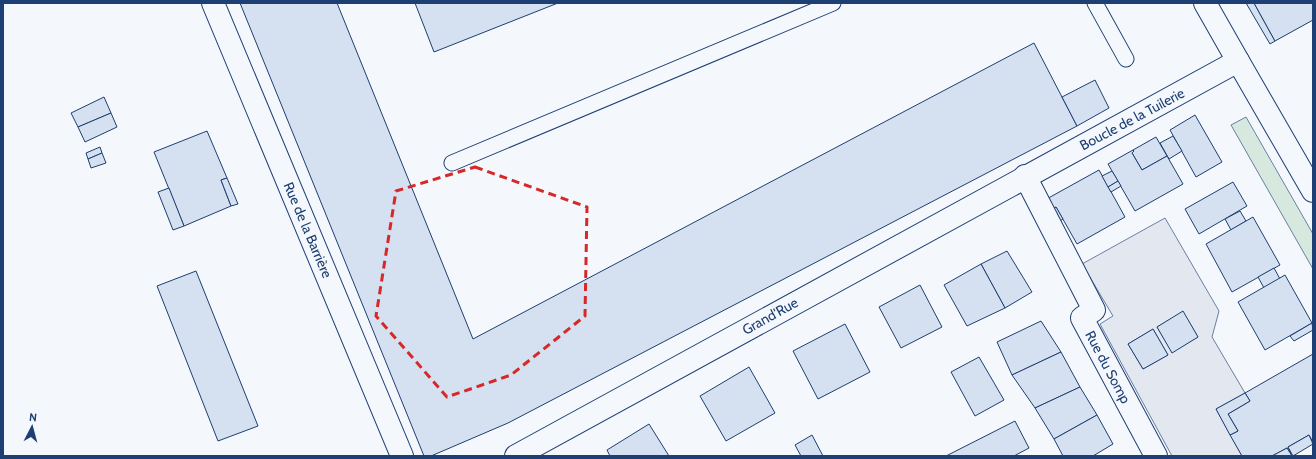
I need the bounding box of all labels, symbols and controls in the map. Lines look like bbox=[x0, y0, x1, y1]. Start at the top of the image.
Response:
street label: Boucle de la Tuilerie bbox=[1077, 84, 1187, 154]
street label: Rue de la Barrière bbox=[280, 179, 336, 281]
street label: Grand'Rue bbox=[739, 293, 801, 339]
street label: Rue du Somp bbox=[1081, 327, 1135, 407]
north arrow bbox=[12, 407, 52, 447]
text: N bbox=[28, 410, 38, 424]

